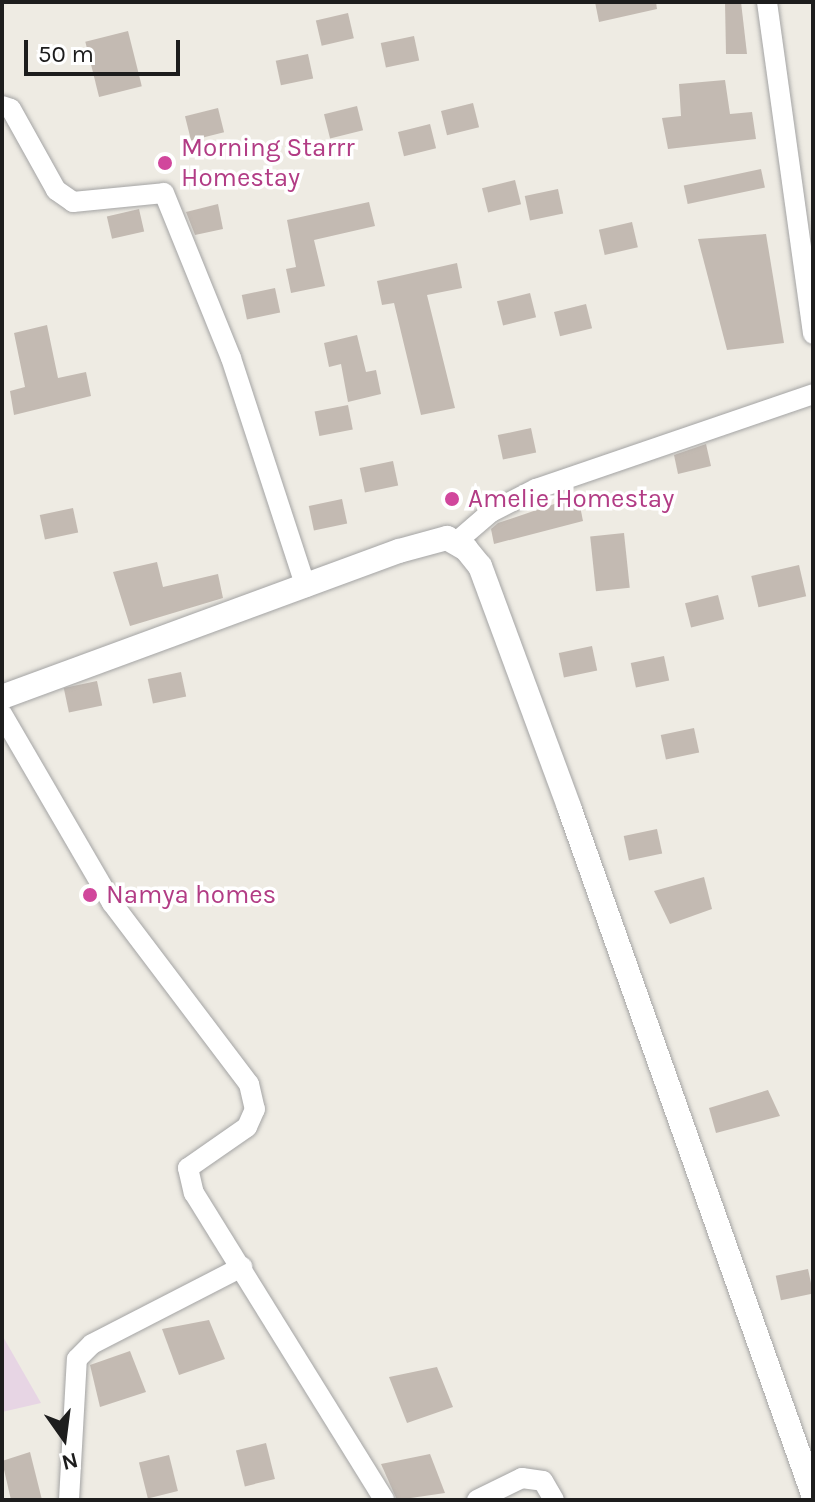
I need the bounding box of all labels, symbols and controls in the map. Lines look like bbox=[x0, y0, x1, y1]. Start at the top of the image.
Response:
scale bar bbox=[28, 24, 184, 74]
text: 50 m bbox=[38, 40, 94, 68]
place label: Morning Starrr Homestay bbox=[181, 132, 355, 194]
marker: Morning Starrr Homestay bbox=[156, 154, 174, 172]
place label: Amelie Homestay bbox=[468, 483, 674, 515]
marker: Amelie Homestay bbox=[443, 490, 461, 508]
place label: Namya homes bbox=[106, 879, 276, 911]
marker: Namya homes bbox=[81, 886, 99, 904]
north arrow bbox=[24, 1398, 104, 1478]
text: N bbox=[59, 1447, 81, 1476]

